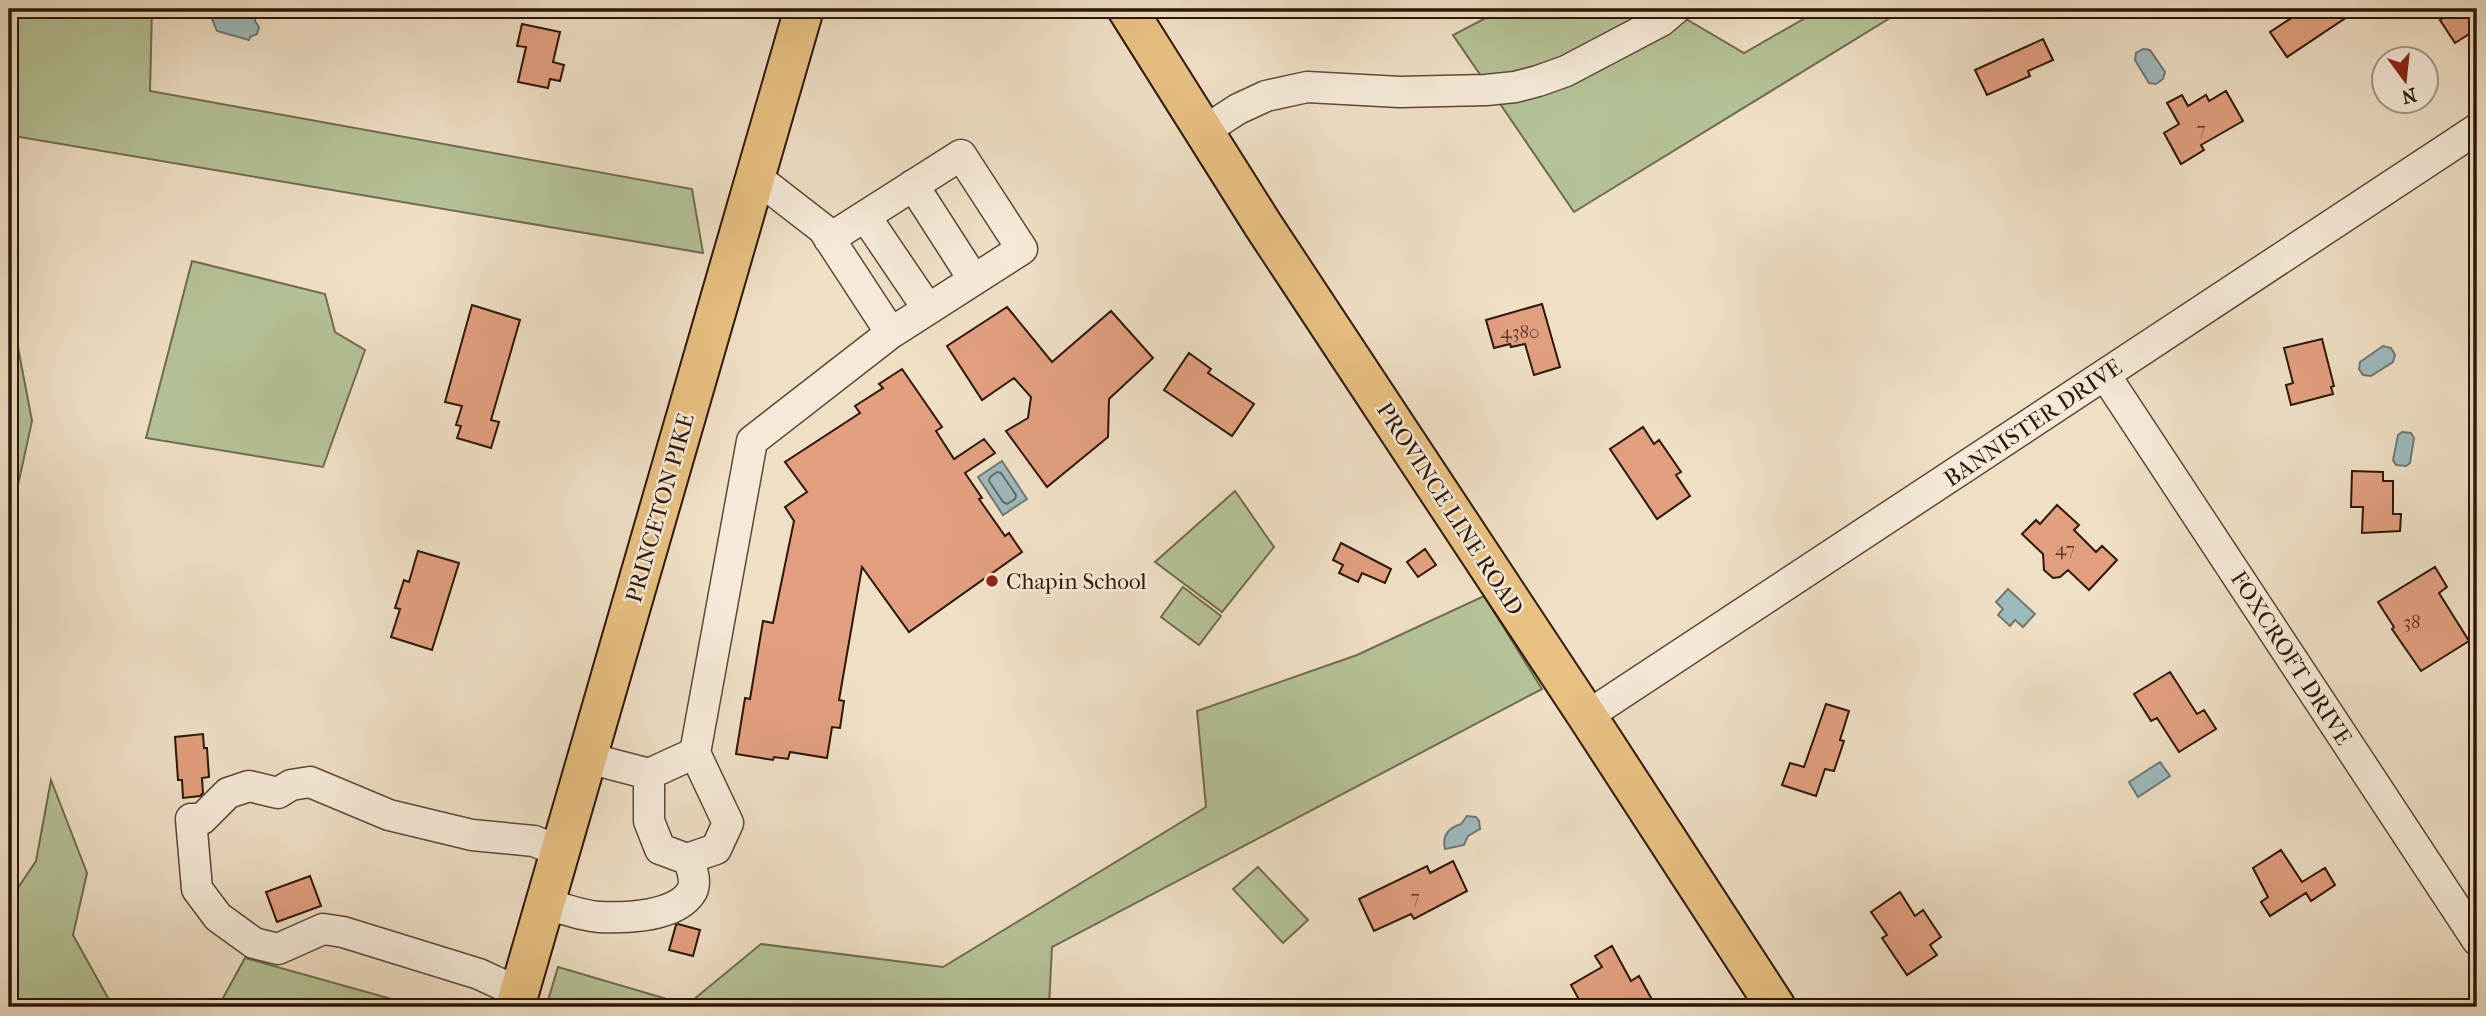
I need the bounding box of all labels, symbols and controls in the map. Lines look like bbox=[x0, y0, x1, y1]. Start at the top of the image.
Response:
north arrow bbox=[2370, 46, 2440, 116]
text: N bbox=[2399, 83, 2419, 108]
house number: 7 bbox=[2196, 118, 2206, 140]
house number: 4380 bbox=[1500, 321, 1540, 343]
street label: BANNISTER DRIVE bbox=[1939, 353, 2127, 493]
street label: PROVINCE LINE ROAD bbox=[1371, 397, 1529, 621]
street label: PRINCETON PIKE bbox=[620, 410, 700, 606]
house number: 47 bbox=[2055, 538, 2075, 560]
street label: FOXCROFT DRIVE bbox=[2225, 566, 2357, 750]
place label: Chapin School bbox=[1006, 568, 1147, 595]
marker: Chapin School bbox=[984, 573, 1000, 589]
house number: 38 bbox=[2403, 611, 2421, 633]
house number: 7 bbox=[1410, 886, 1420, 908]

